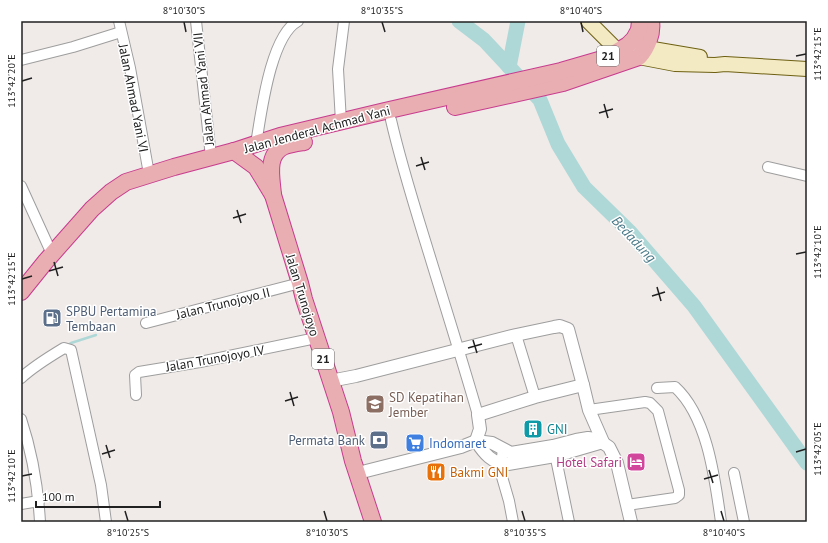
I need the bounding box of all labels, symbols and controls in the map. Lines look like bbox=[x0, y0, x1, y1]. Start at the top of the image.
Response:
text: 8°10'30"S bbox=[163, 4, 205, 17]
text: 8°10'35"S bbox=[361, 4, 403, 17]
text: 8°10'40"S bbox=[560, 4, 602, 17]
text: 113°42'15"E bbox=[811, 27, 824, 81]
street label: Jalan Ahmad Yani VII bbox=[189, 31, 218, 147]
street label: Jalan Ahmad Yani VI bbox=[114, 41, 152, 154]
road number: 21 bbox=[597, 46, 619, 66]
text: 113°42'20"E bbox=[5, 54, 18, 108]
street label: Jalan Jenderal Achmad Yani bbox=[241, 102, 392, 157]
water label: Bedadung bbox=[608, 212, 660, 266]
text: 113°42'10"E bbox=[811, 225, 824, 279]
street label: Jalan Trunojoyo bbox=[282, 251, 323, 338]
text: 113°42'15"E bbox=[5, 252, 18, 306]
street label: Jalan Trunojoyo II bbox=[173, 284, 272, 324]
place label: SPBU Pertamina Tembaan bbox=[66, 303, 156, 335]
fuel station icon: SPBU Pertamina Tembaan bbox=[41, 307, 63, 329]
street label: Jalan Trunojoyo IV bbox=[163, 341, 266, 376]
road number: 21 bbox=[312, 349, 334, 369]
place label: SD Kepatihan Jember bbox=[388, 389, 464, 421]
school or university icon: SD Kepatihan Jember bbox=[364, 393, 386, 415]
building icon: GNI bbox=[522, 418, 544, 440]
place label: GNI bbox=[547, 421, 568, 438]
text: 113°42'05"E bbox=[811, 422, 824, 476]
bank icon: Permata Bank bbox=[368, 429, 390, 451]
place label: Permata Bank bbox=[288, 432, 366, 449]
supermarket icon: Indomaret bbox=[404, 432, 426, 454]
place label: Indomaret bbox=[429, 435, 487, 452]
text: 113°42'10"E bbox=[5, 449, 18, 503]
hotel icon: Hotel Safari bbox=[625, 451, 647, 473]
place label: Hotel Safari bbox=[556, 454, 622, 471]
restaurant icon: Bakmi GNI bbox=[425, 461, 447, 483]
place label: Bakmi GNI bbox=[450, 464, 508, 481]
scale bar bbox=[36, 483, 160, 509]
text: 100 m bbox=[42, 489, 75, 504]
text: 8°10'25"S bbox=[107, 526, 149, 539]
text: 8°10'30"S bbox=[306, 526, 348, 539]
text: 8°10'35"S bbox=[504, 526, 546, 539]
text: 8°10'40"S bbox=[703, 526, 745, 539]

